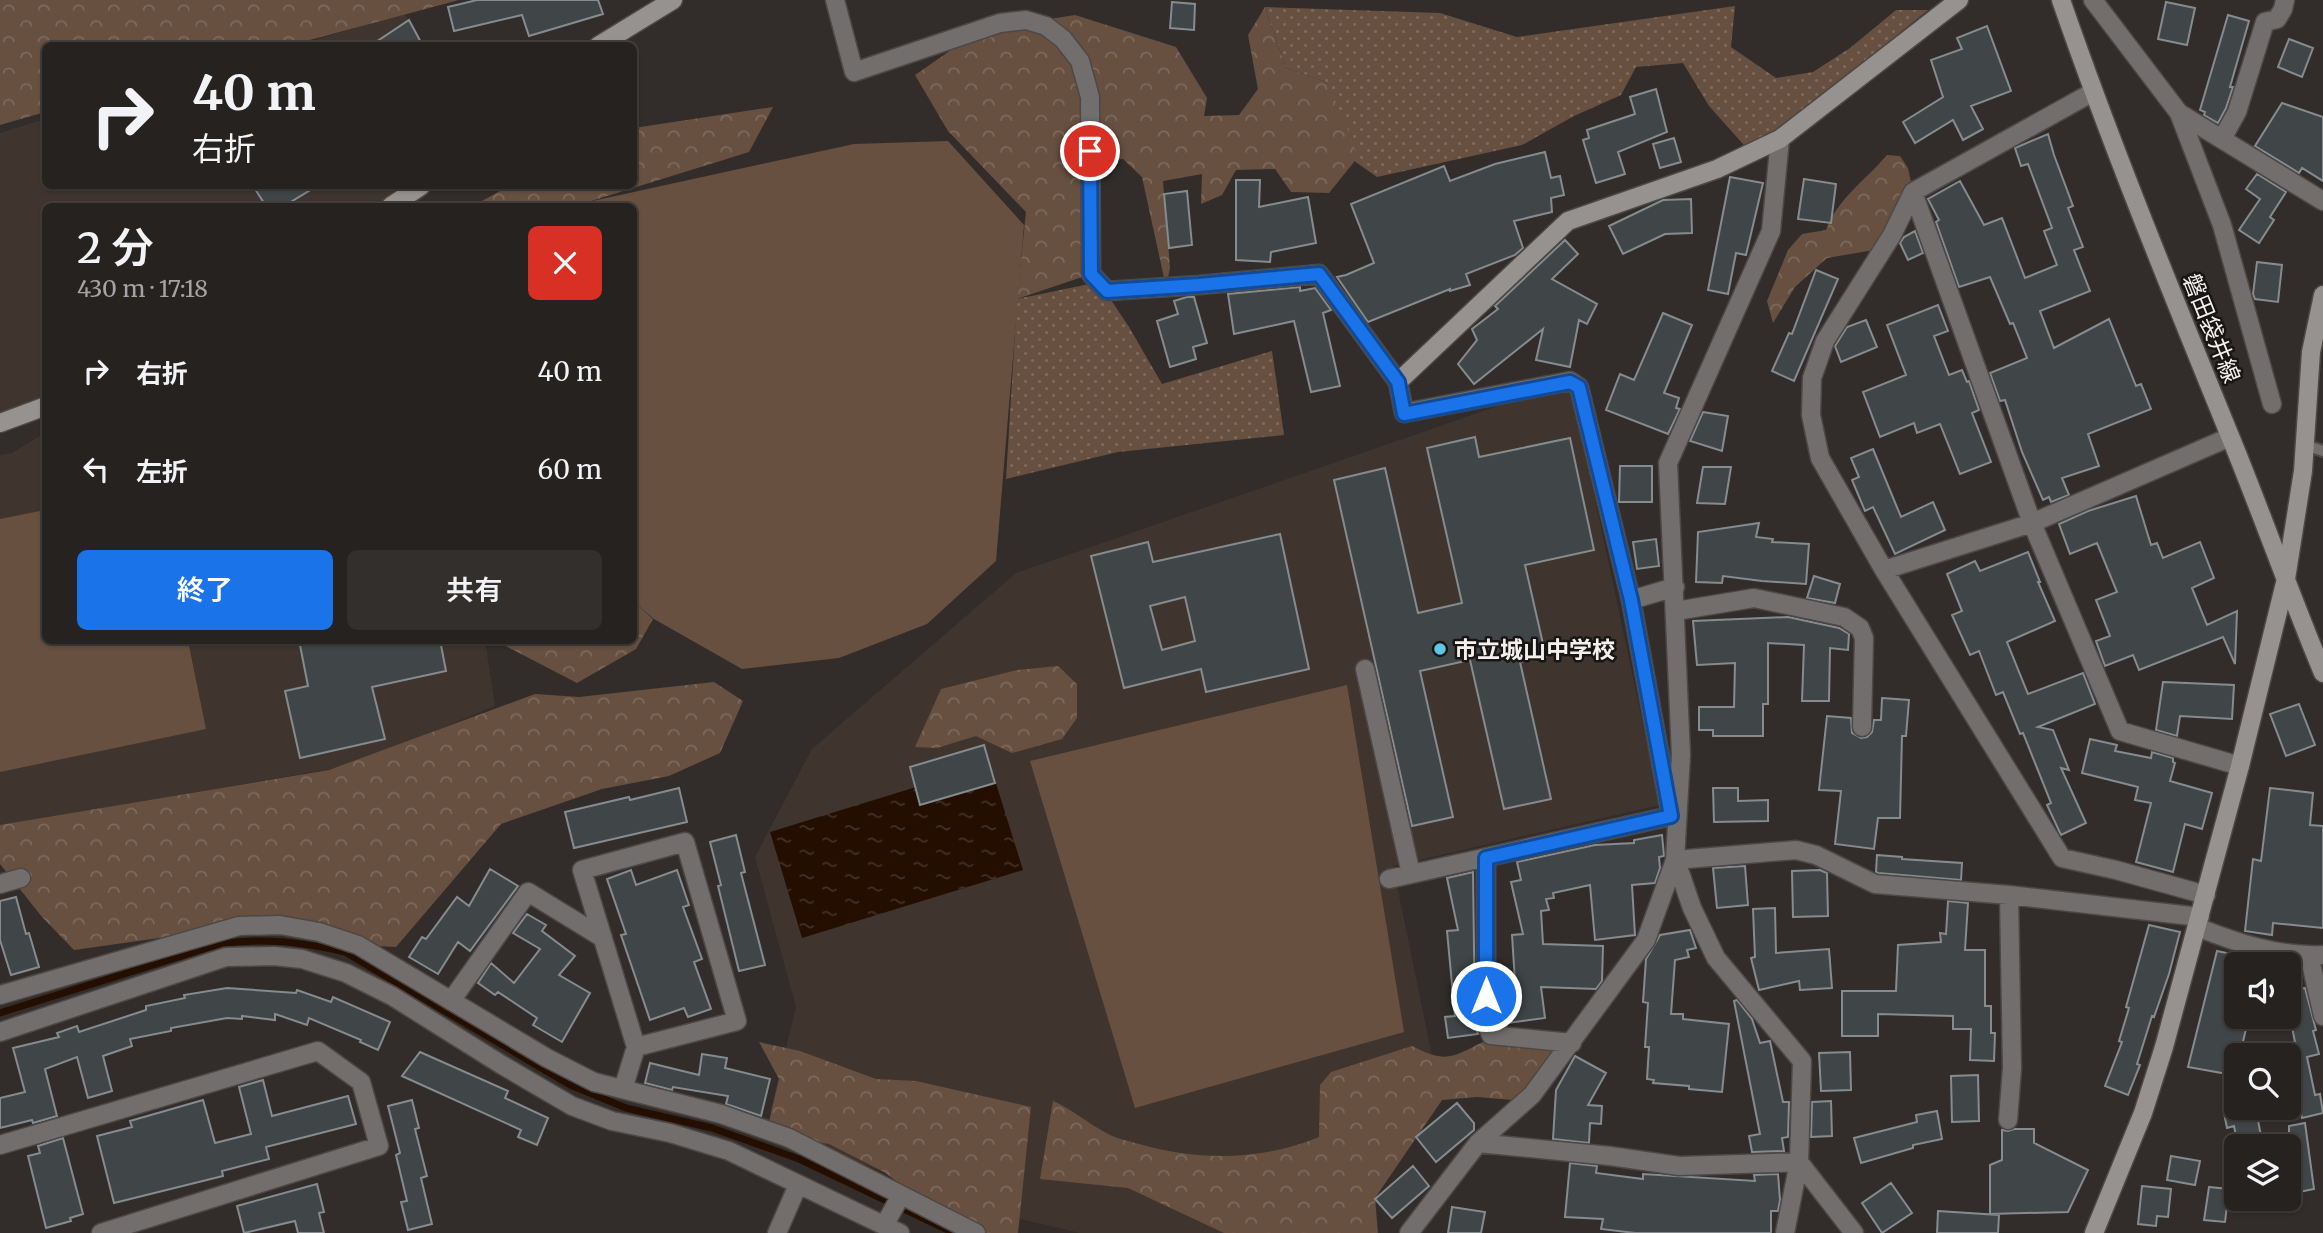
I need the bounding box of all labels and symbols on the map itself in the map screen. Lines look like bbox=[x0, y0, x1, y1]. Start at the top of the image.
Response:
pin bbox=[1060, 121, 1120, 181]
street label: 磐田袋井線 bbox=[2177, 269, 2247, 387]
place label: 市立城山中学校 bbox=[1454, 635, 1615, 664]
marker: 市立城山中学校 bbox=[1432, 641, 1448, 657]
position arrow bbox=[1449, 959, 1523, 1033]

